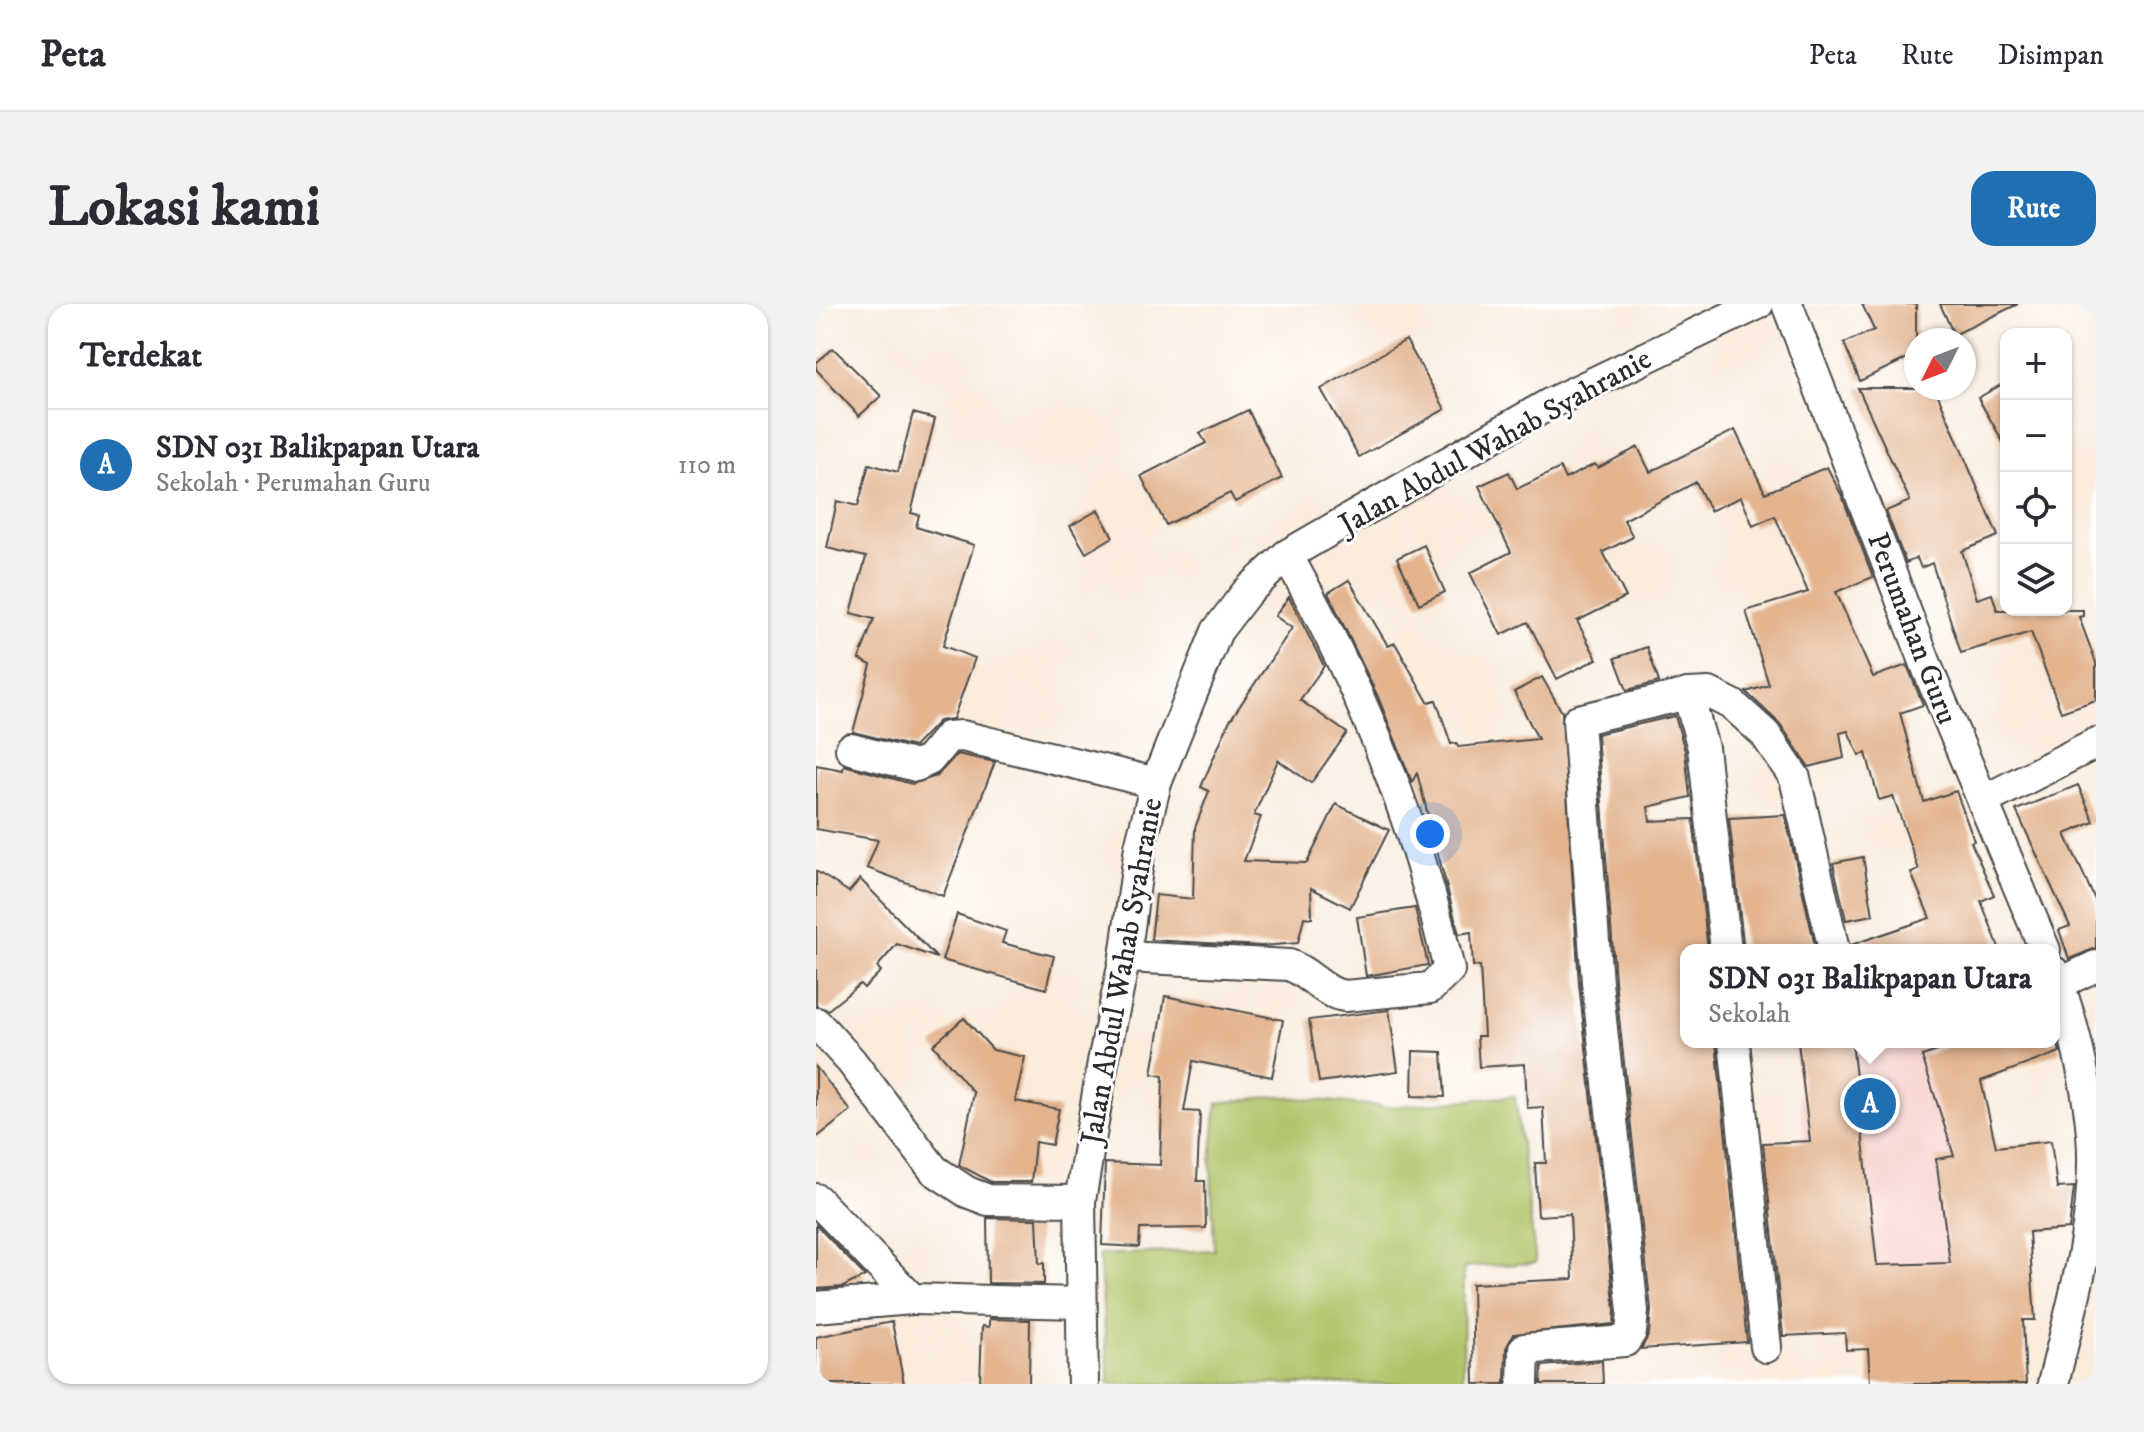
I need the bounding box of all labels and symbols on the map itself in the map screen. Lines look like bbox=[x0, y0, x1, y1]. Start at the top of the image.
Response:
north arrow bbox=[1904, 328, 1976, 400]
street label: Jalan Abdul Wahab Syahranie bbox=[1331, 341, 1658, 545]
street label: Perumahan Guru bbox=[1858, 528, 1965, 729]
street label: Jalan Abdul Wahab Syahranie bbox=[1073, 795, 1171, 1150]
your location bbox=[1410, 814, 1450, 854]
pin: A bbox=[1844, 1074, 1896, 1134]

